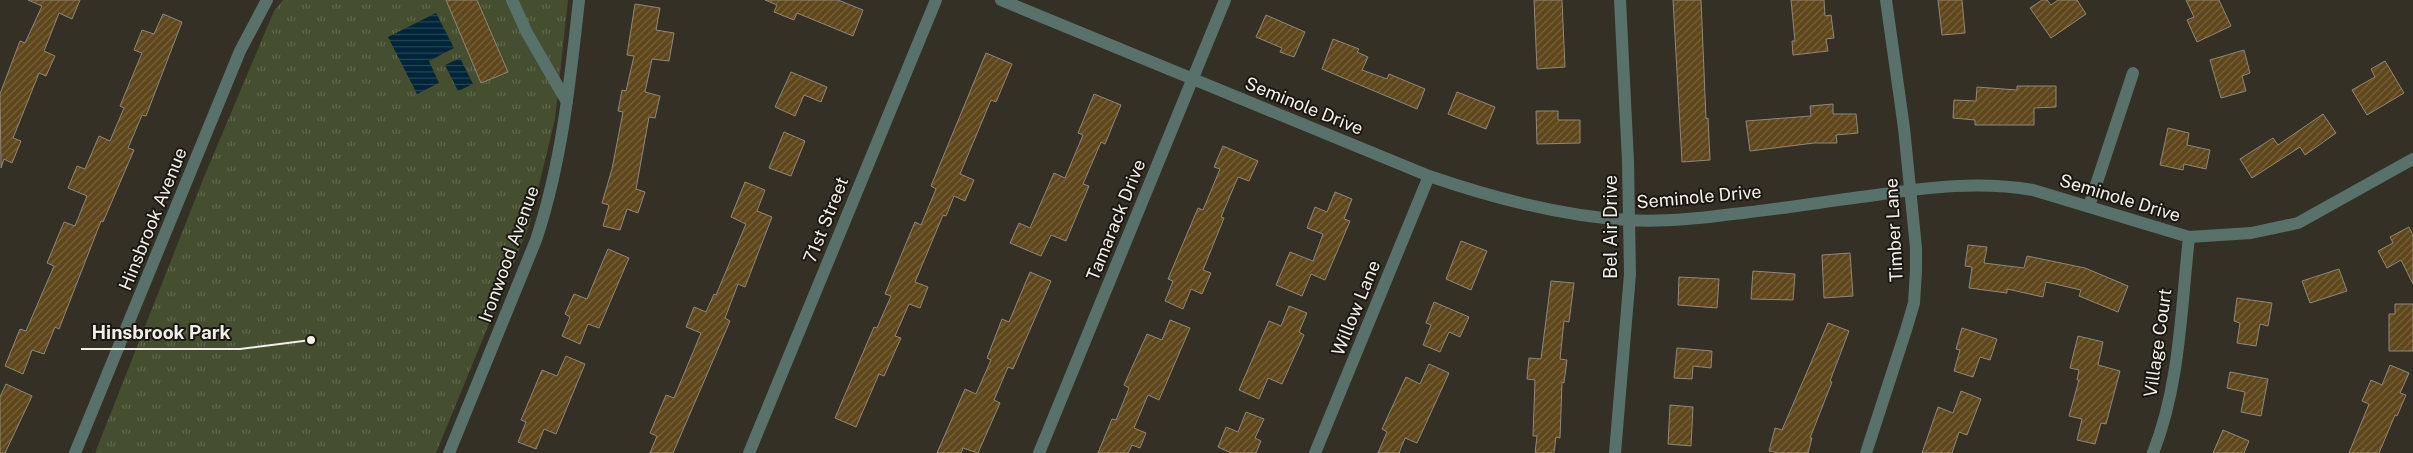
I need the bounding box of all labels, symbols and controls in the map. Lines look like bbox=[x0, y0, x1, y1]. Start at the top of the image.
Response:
street label: Seminole Drive bbox=[1242, 72, 1366, 139]
street label: Hinsbrook Avenue bbox=[114, 144, 191, 293]
street label: Tamarack Drive bbox=[1082, 156, 1149, 284]
street label: Seminole Drive bbox=[2057, 169, 2183, 226]
street label: 71st Street bbox=[799, 174, 852, 266]
street label: Bel Air Drive bbox=[1600, 175, 1621, 279]
street label: Timber Lane bbox=[1880, 178, 1907, 282]
street label: Seminole Drive bbox=[1636, 181, 1762, 212]
street label: Ironwood Avenue bbox=[474, 183, 543, 325]
street label: Willow Lane bbox=[1327, 257, 1384, 359]
street label: Village Court bbox=[2139, 287, 2176, 399]
callout: Hinsbrook Park bbox=[81, 315, 240, 349]
text: Hinsbrook Park bbox=[91, 321, 231, 343]

